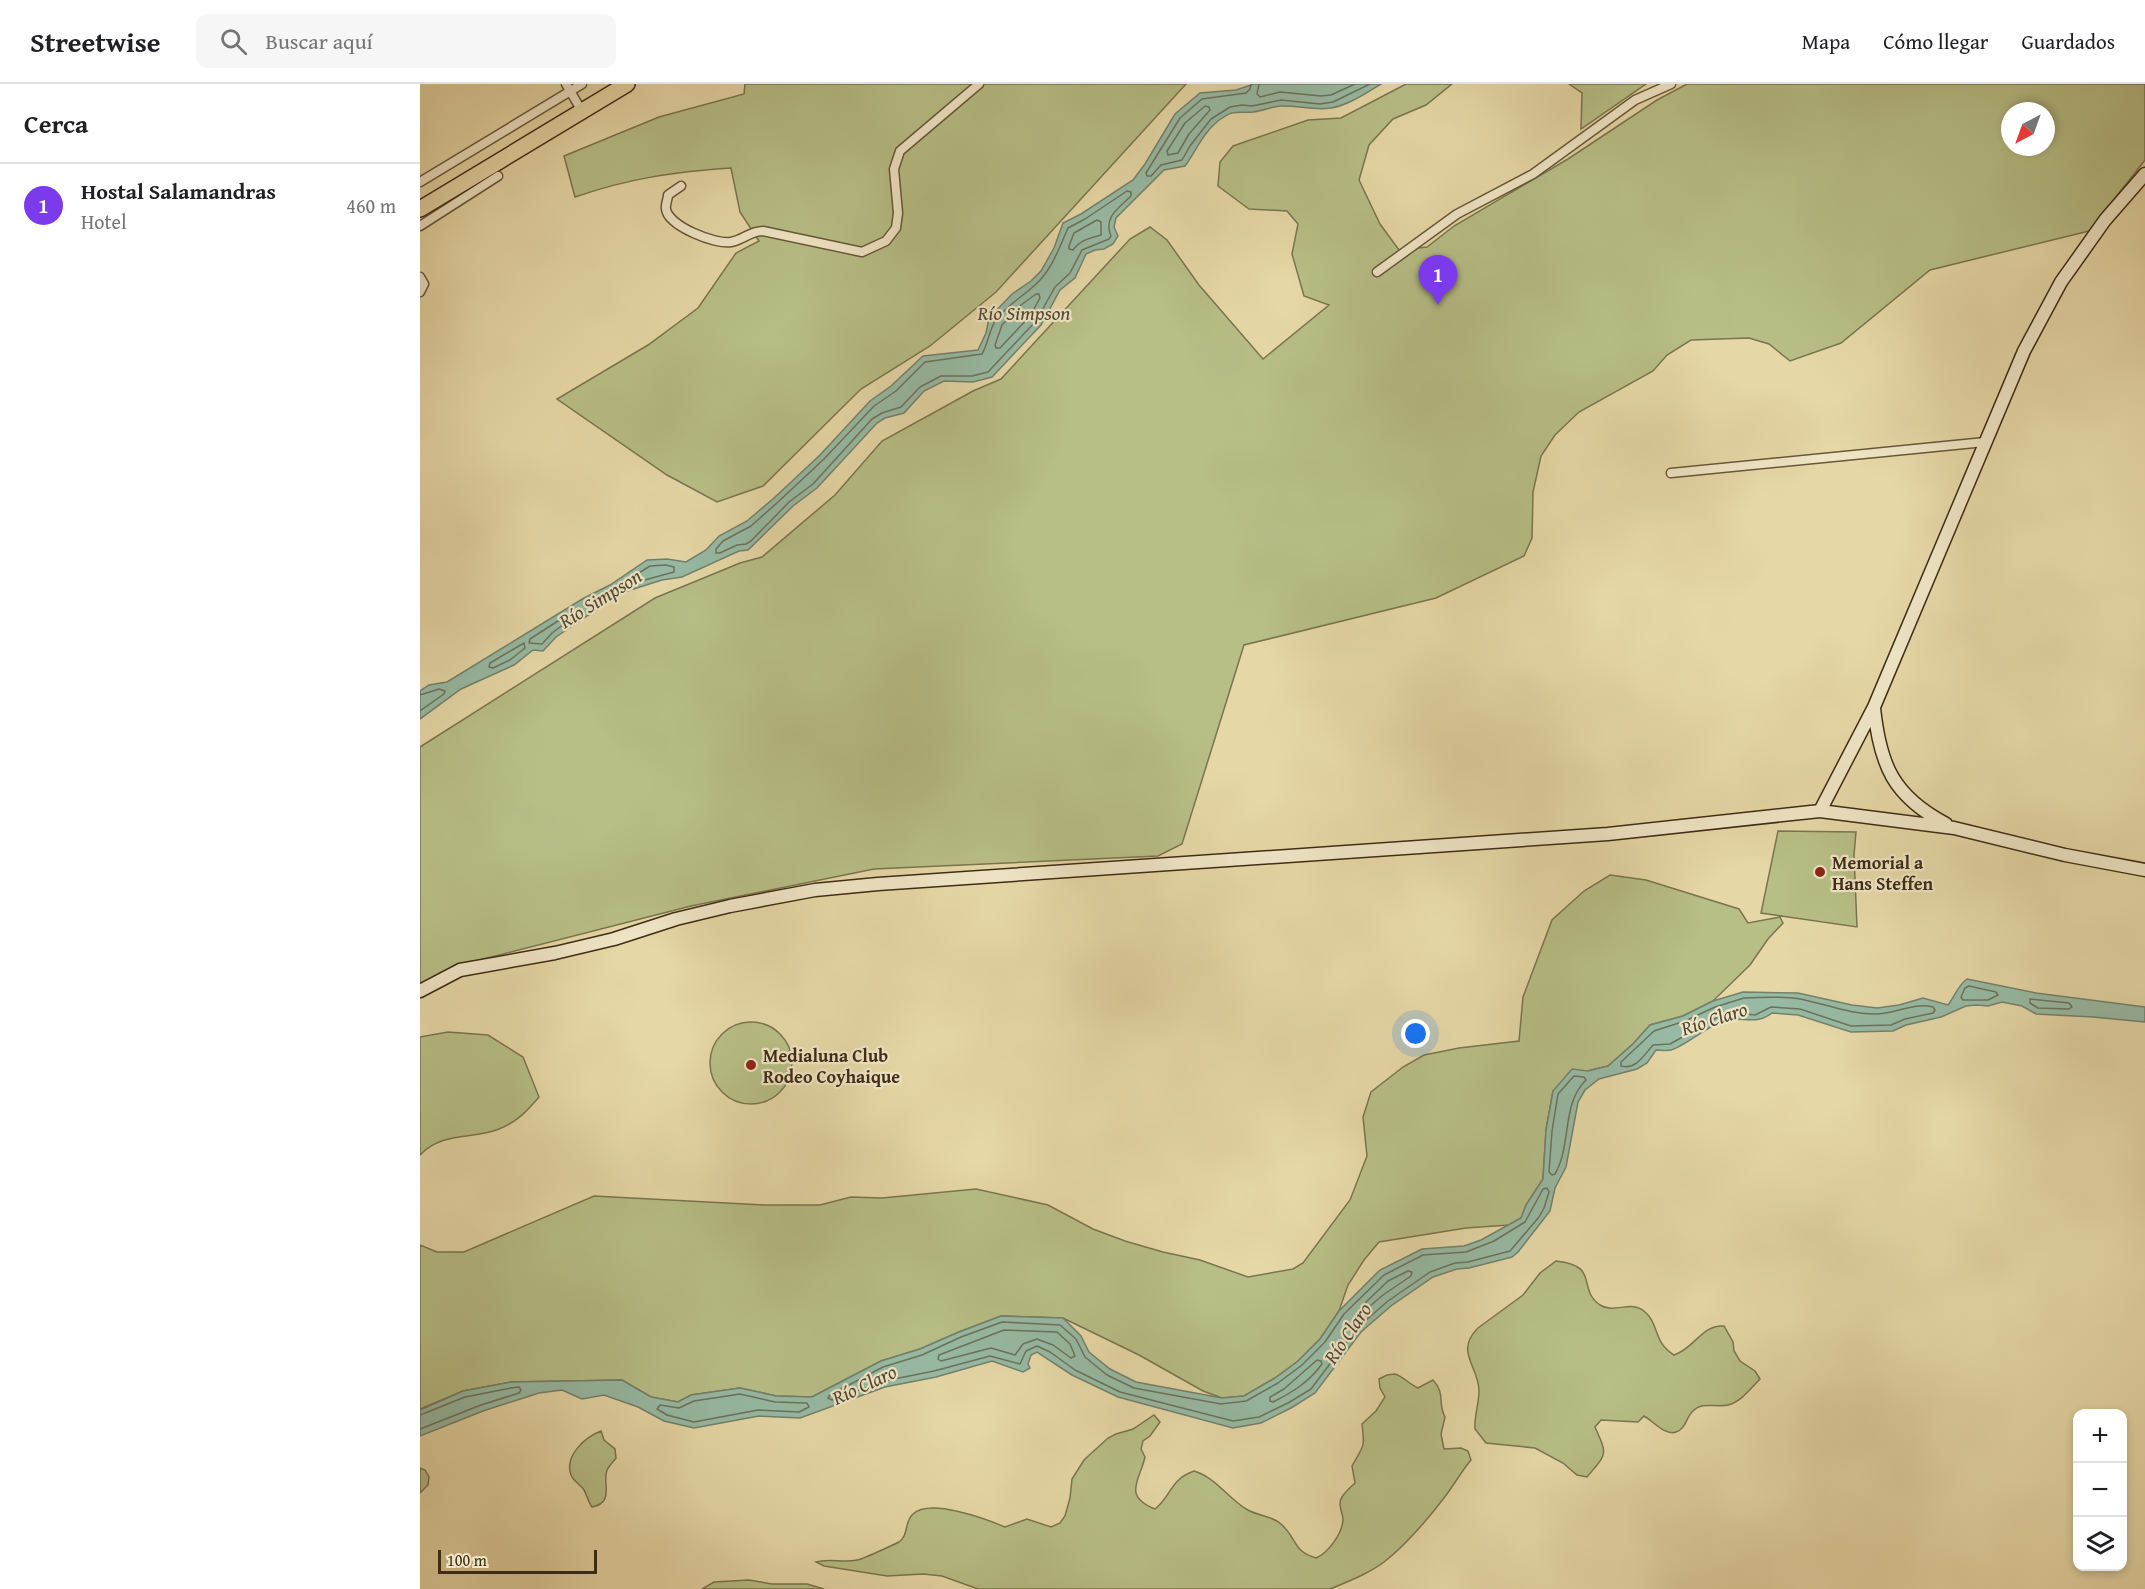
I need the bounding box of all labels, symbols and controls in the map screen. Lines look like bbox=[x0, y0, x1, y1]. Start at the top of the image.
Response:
search box bbox=[196, 14, 616, 68]
text: Streetwise bbox=[30, 21, 160, 62]
icon: search bbox=[217, 25, 250, 58]
text: Buscar aquí bbox=[265, 25, 373, 57]
text: Mapa bbox=[1802, 26, 1850, 57]
text: Cómo llegar bbox=[1883, 26, 1988, 57]
text: Guardados bbox=[2021, 26, 2115, 57]
north arrow bbox=[2001, 102, 2055, 156]
text: Cerca bbox=[24, 104, 88, 143]
text: Hostal Salamandras bbox=[81, 175, 276, 207]
text: 1 bbox=[38, 191, 49, 220]
text: 460 m bbox=[346, 191, 396, 220]
text: Hotel bbox=[81, 207, 127, 236]
pin: 1 bbox=[1418, 256, 1458, 305]
water label: Río Simpson bbox=[977, 298, 1070, 327]
water label: Río Simpson bbox=[552, 561, 647, 635]
place label: Memorial a Hans Steffen bbox=[1832, 849, 1934, 897]
marker: Memorial a Hans Steffen bbox=[1813, 865, 1827, 879]
water label: Río Claro bbox=[1676, 994, 1751, 1043]
your location bbox=[1401, 1019, 1430, 1048]
place label: Medialuna Club Rodeo Coyhaique bbox=[763, 1042, 900, 1090]
marker: Medialuna Club Rodeo Coyhaique bbox=[744, 1058, 758, 1072]
water label: Río Claro bbox=[1315, 1296, 1378, 1370]
water label: Río Claro bbox=[826, 1356, 901, 1412]
map controls bbox=[2073, 1409, 2127, 1571]
button: + bbox=[2073, 1409, 2127, 1463]
button: − bbox=[2073, 1463, 2127, 1517]
button: layers bbox=[2073, 1517, 2127, 1571]
scale bar bbox=[438, 1547, 597, 1574]
text: 100 m bbox=[447, 1548, 487, 1572]

